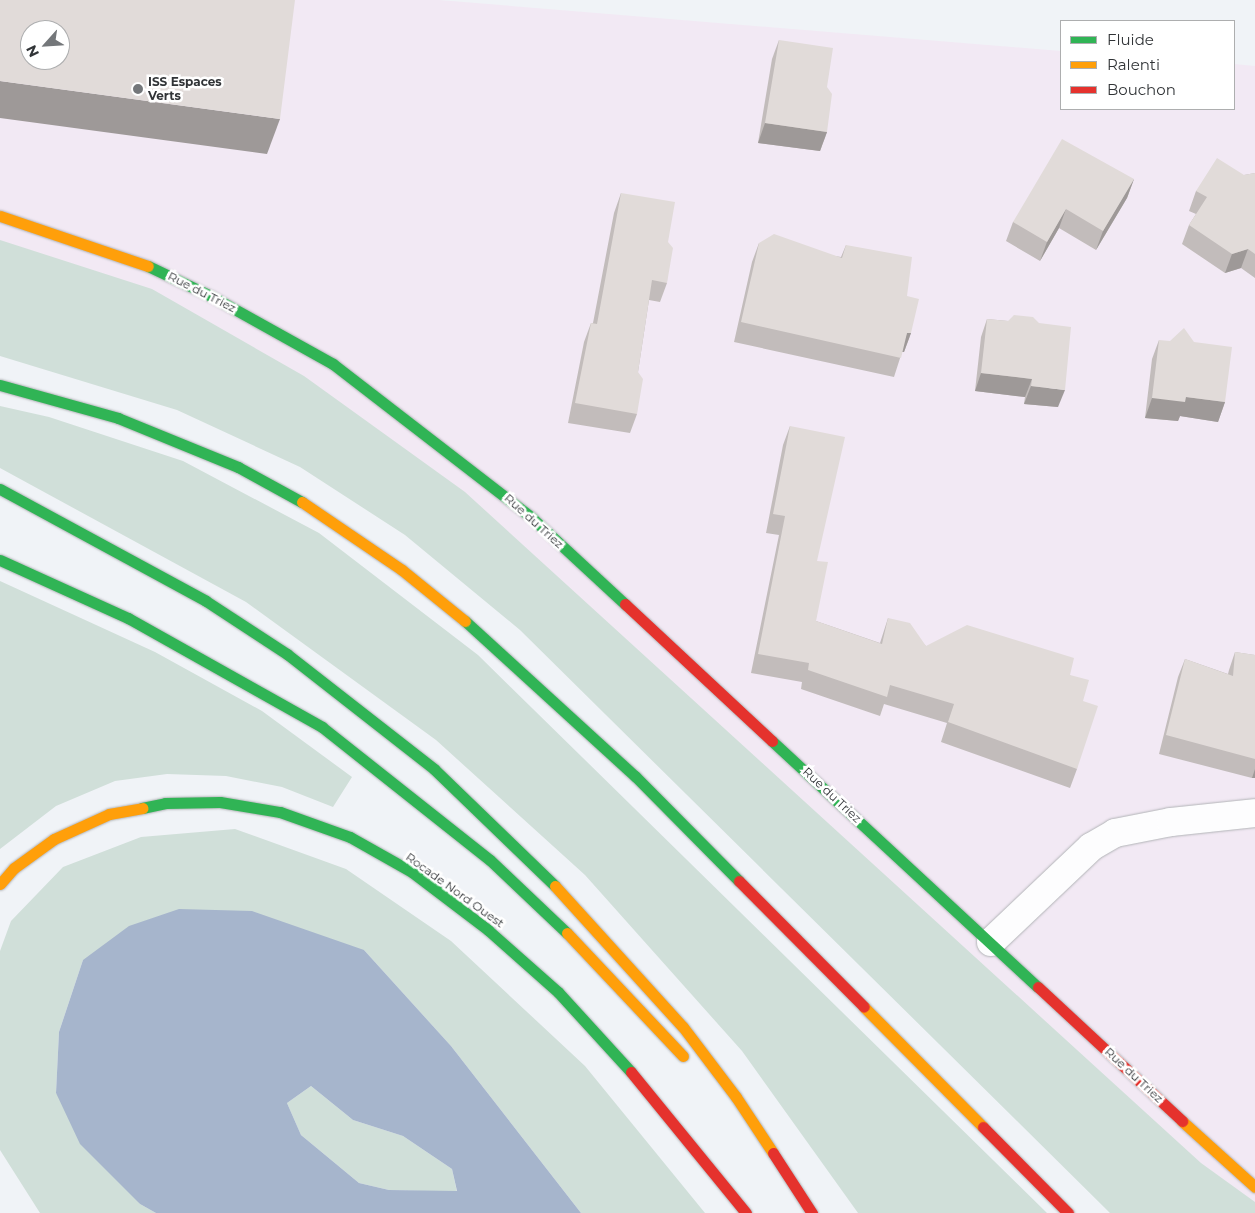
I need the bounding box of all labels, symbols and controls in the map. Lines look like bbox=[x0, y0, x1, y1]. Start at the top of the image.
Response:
north arrow bbox=[20, 20, 70, 70]
legend bbox=[1060, 20, 1235, 110]
text: Fluide bbox=[1107, 30, 1154, 49]
text: N bbox=[22, 42, 43, 60]
text: Ralenti bbox=[1107, 55, 1160, 74]
place label: ISS Espaces Verts bbox=[148, 75, 222, 103]
text: Bouchon bbox=[1107, 80, 1176, 99]
marker: ISS Espaces Verts bbox=[132, 83, 144, 95]
street label: Rue du Triez bbox=[166, 269, 238, 315]
street label: Rue du Triez bbox=[502, 491, 566, 551]
street label: Rue du Triez bbox=[800, 764, 864, 826]
street label: Rocade Nord Ouest bbox=[403, 850, 507, 930]
street label: Rue du Triez bbox=[1102, 1044, 1166, 1106]

